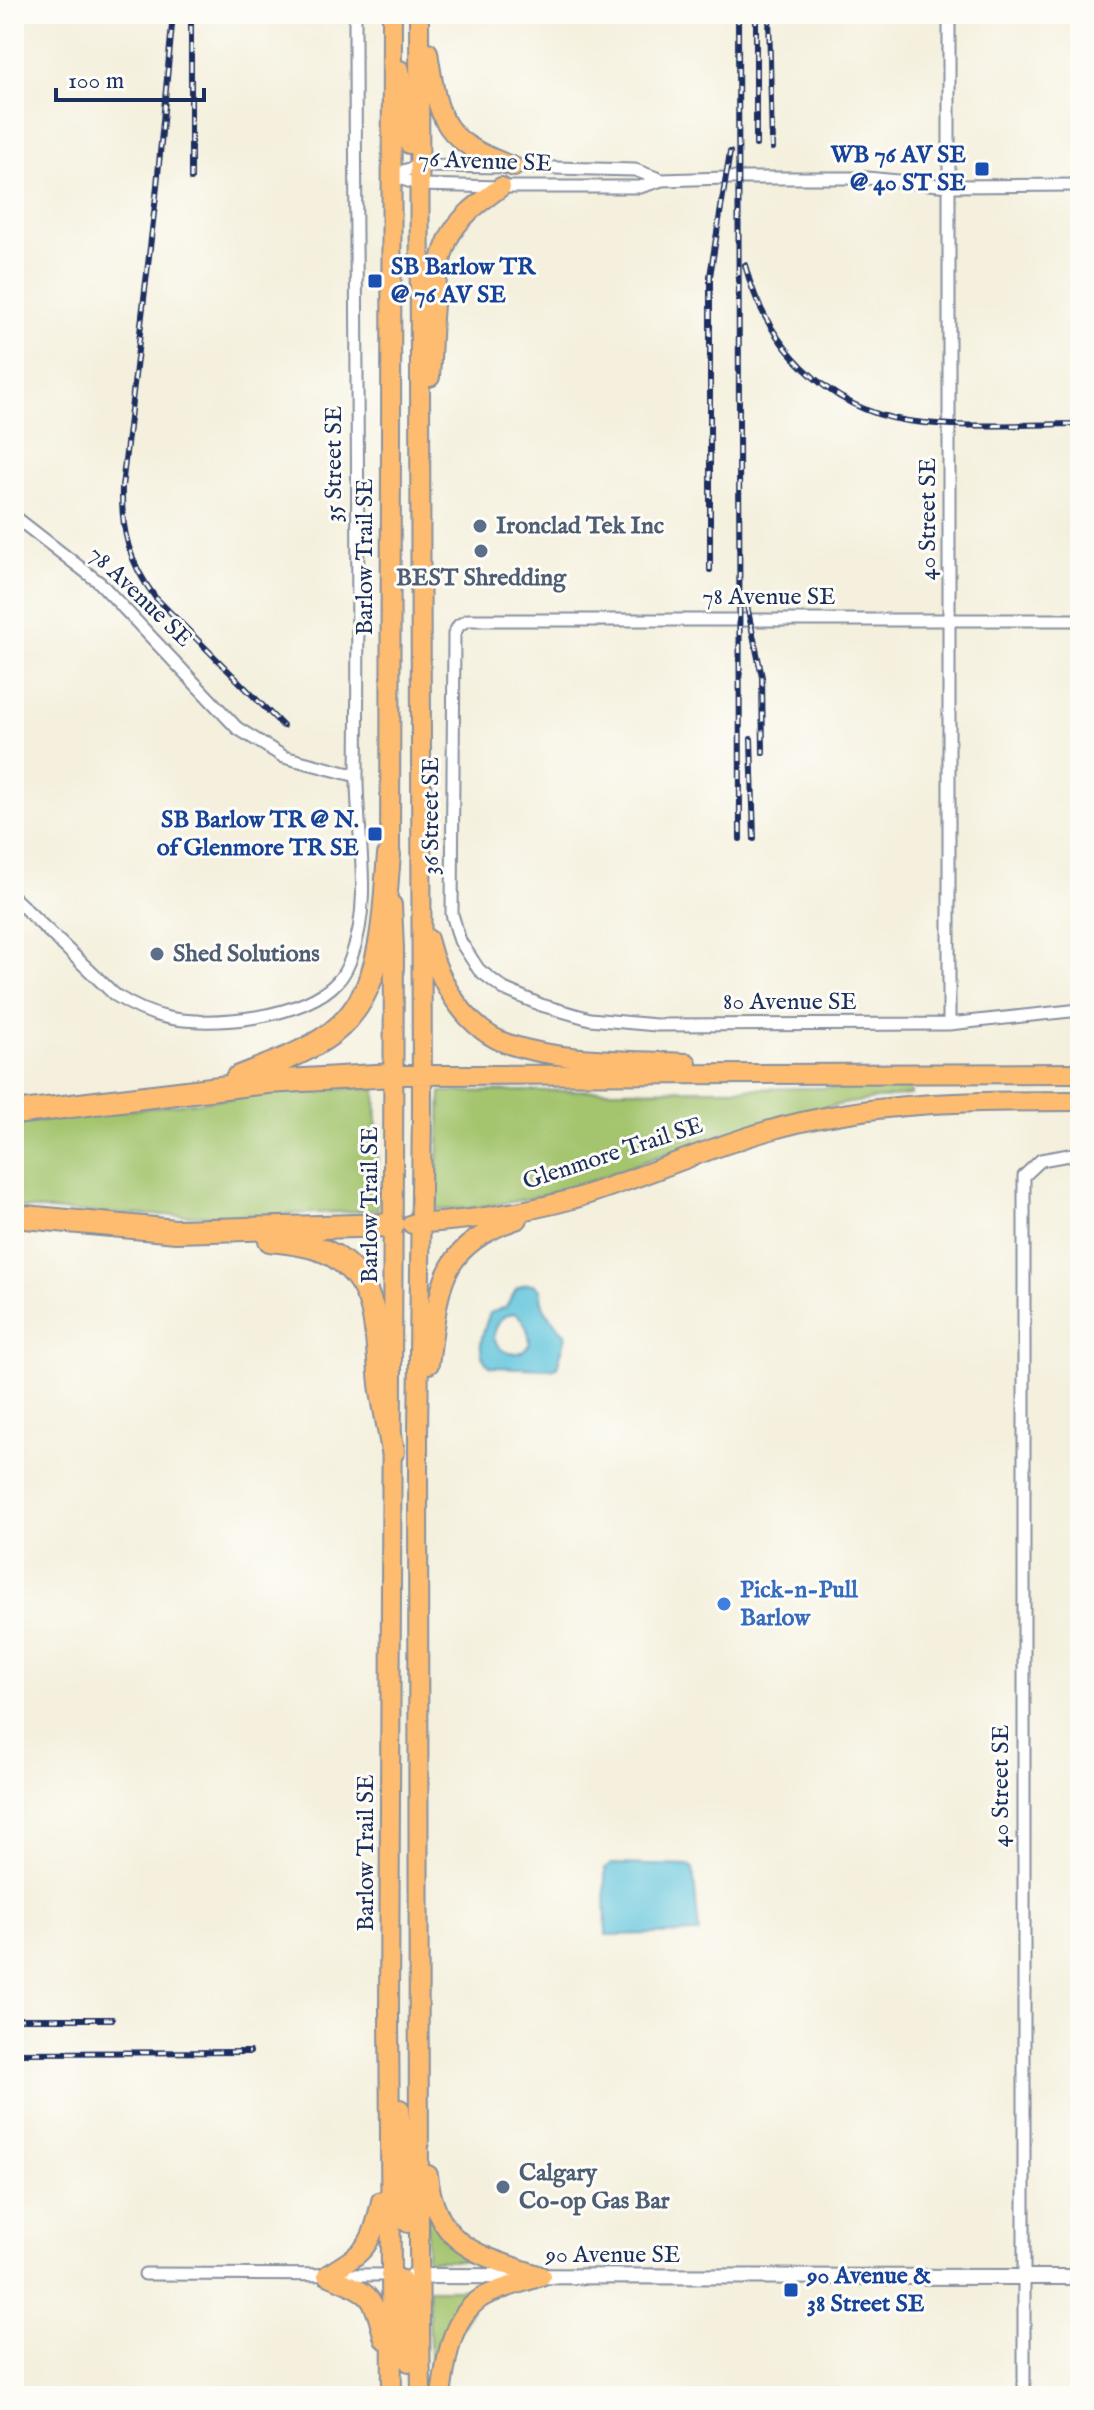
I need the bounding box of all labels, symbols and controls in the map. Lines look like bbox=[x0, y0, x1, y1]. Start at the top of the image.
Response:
scale bar bbox=[56, 52, 204, 102]
text: 100 m bbox=[68, 66, 124, 97]
place label: WB 76 AV SE @ 40 ST SE bbox=[829, 140, 966, 199]
street label: 76 Avenue SE bbox=[417, 144, 553, 180]
marker: WB 76 AV SE @ 40 ST SE bbox=[973, 160, 991, 178]
place label: SB Barlow TR @ 76 AV SE bbox=[391, 252, 537, 311]
marker: SB Barlow TR @ 76 AV SE bbox=[366, 272, 384, 290]
street label: 35 Street SE bbox=[319, 406, 350, 522]
street label: 40 Street SE bbox=[913, 458, 944, 580]
street label: Barlow Trail SE bbox=[350, 478, 381, 636]
place label: Ironclad Tek Inc bbox=[496, 511, 664, 542]
marker: Ironclad Tek Inc bbox=[471, 517, 489, 535]
street label: 78 Avenue SE bbox=[81, 540, 199, 654]
marker: BEST Shredding bbox=[472, 542, 490, 560]
place label: BEST Shredding bbox=[396, 563, 567, 594]
street label: 78 Avenue SE bbox=[702, 582, 836, 613]
street label: 36 Street SE bbox=[416, 757, 447, 875]
place label: SB Barlow TR @ N. of Glenmore TR SE bbox=[157, 805, 359, 864]
marker: SB Barlow TR @ N. of Glenmore TR SE bbox=[366, 825, 384, 843]
place label: Shed Solutions bbox=[173, 939, 320, 970]
marker: Shed Solutions bbox=[148, 945, 166, 963]
street label: 80 Avenue SE bbox=[723, 987, 857, 1018]
street label: Glenmore Trail SE bbox=[519, 1110, 707, 1198]
street label: Barlow Trail SE bbox=[355, 1126, 386, 1284]
place label: Pick-n-Pull Barlow bbox=[740, 1575, 858, 1634]
marker: Pick-n-Pull Barlow bbox=[715, 1595, 733, 1613]
street label: 40 Street SE bbox=[986, 1725, 1017, 1847]
street label: Barlow Trail SE bbox=[351, 1774, 382, 1932]
place label: Calgary Co-op Gas Bar bbox=[519, 2158, 670, 2217]
marker: Calgary Co-op Gas Bar bbox=[494, 2178, 512, 2196]
street label: 90 Avenue SE bbox=[544, 2240, 681, 2271]
place label: 90 Avenue & 38 Street SE bbox=[806, 2261, 931, 2320]
marker: 90 Avenue & 38 Street SE bbox=[782, 2281, 800, 2299]

